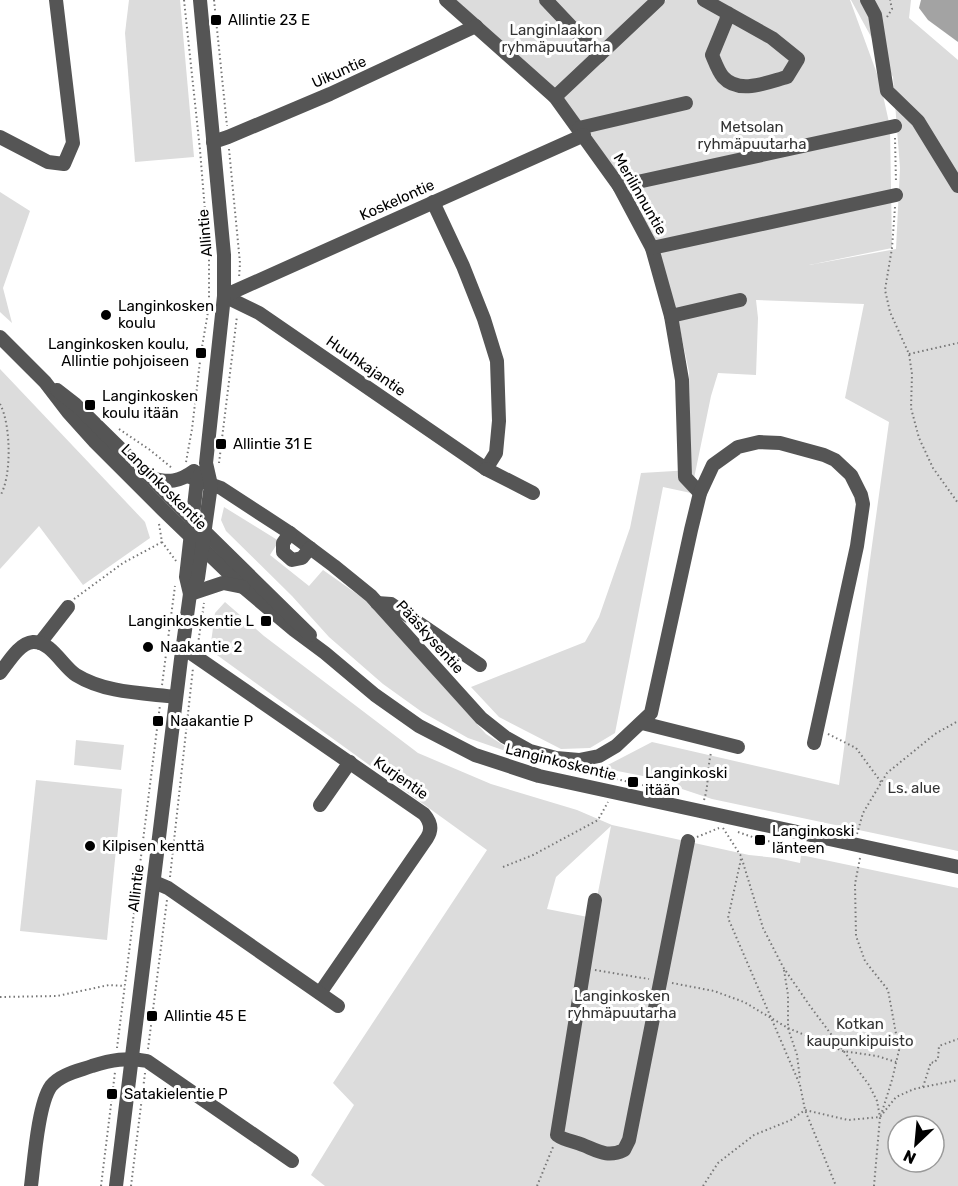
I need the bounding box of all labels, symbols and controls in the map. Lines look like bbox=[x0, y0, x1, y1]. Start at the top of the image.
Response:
place label: Allintie 23 E bbox=[228, 11, 310, 29]
marker: Allintie 23 E bbox=[209, 13, 223, 27]
park label: Langinlaakon ryhmäpuutarha bbox=[502, 21, 611, 56]
street label: Uikuntie bbox=[309, 52, 369, 92]
park label: Metsolan ryhmäpuutarha bbox=[698, 118, 807, 153]
street label: Merilinnuntie bbox=[609, 150, 671, 238]
street label: Koskelontie bbox=[357, 176, 437, 224]
street label: Allintie bbox=[194, 208, 216, 258]
place label: Langinkosken koulu bbox=[118, 297, 214, 332]
marker: Langinkosken koulu bbox=[99, 308, 113, 322]
street label: Huuhkajantie bbox=[323, 332, 409, 400]
place label: Langinkosken koulu, Allintie pohjoiseen bbox=[48, 335, 189, 370]
marker: Langinkosken koulu, Allintie pohjoiseen bbox=[194, 346, 208, 360]
place label: Langinkosken koulu itään bbox=[102, 387, 198, 422]
marker: Langinkosken koulu itään bbox=[83, 398, 97, 412]
place label: Allintie 31 E bbox=[233, 435, 312, 453]
marker: Allintie 31 E bbox=[214, 437, 228, 451]
street label: Langinkoskentie bbox=[117, 440, 211, 534]
street label: Pääskysentie bbox=[392, 597, 468, 677]
place label: Langinkoskentie L bbox=[128, 612, 255, 630]
marker: Langinkoskentie L bbox=[259, 614, 273, 628]
place label: Naakantie 2 bbox=[160, 638, 242, 656]
marker: Naakantie 2 bbox=[141, 640, 155, 654]
place label: Naakantie P bbox=[170, 712, 253, 730]
marker: Naakantie P bbox=[151, 714, 165, 728]
street label: Langinkoskentie bbox=[504, 740, 618, 784]
street label: Kurjentie bbox=[370, 753, 432, 803]
place label: Langinkoski itään bbox=[645, 764, 728, 799]
marker: Langinkoski itään bbox=[626, 775, 640, 789]
park label: Ls. alue bbox=[888, 779, 940, 797]
place label: Langinkoski länteen bbox=[772, 822, 855, 857]
marker: Langinkoski länteen bbox=[753, 833, 767, 847]
place label: Kilpisen kenttä bbox=[102, 837, 204, 855]
marker: Kilpisen kenttä bbox=[83, 839, 97, 853]
street label: Allintie bbox=[124, 863, 148, 913]
park label: Langinkosken ryhmäpuutarha bbox=[568, 987, 677, 1022]
place label: Allintie 45 E bbox=[164, 1007, 247, 1025]
marker: Allintie 45 E bbox=[145, 1009, 159, 1023]
park label: Kotkan kaupunkipuisto bbox=[806, 1015, 914, 1050]
place label: Satakielentie P bbox=[124, 1085, 228, 1103]
marker: Satakielentie P bbox=[105, 1087, 119, 1101]
north arrow bbox=[886, 1114, 946, 1174]
text: N bbox=[900, 1146, 919, 1168]

